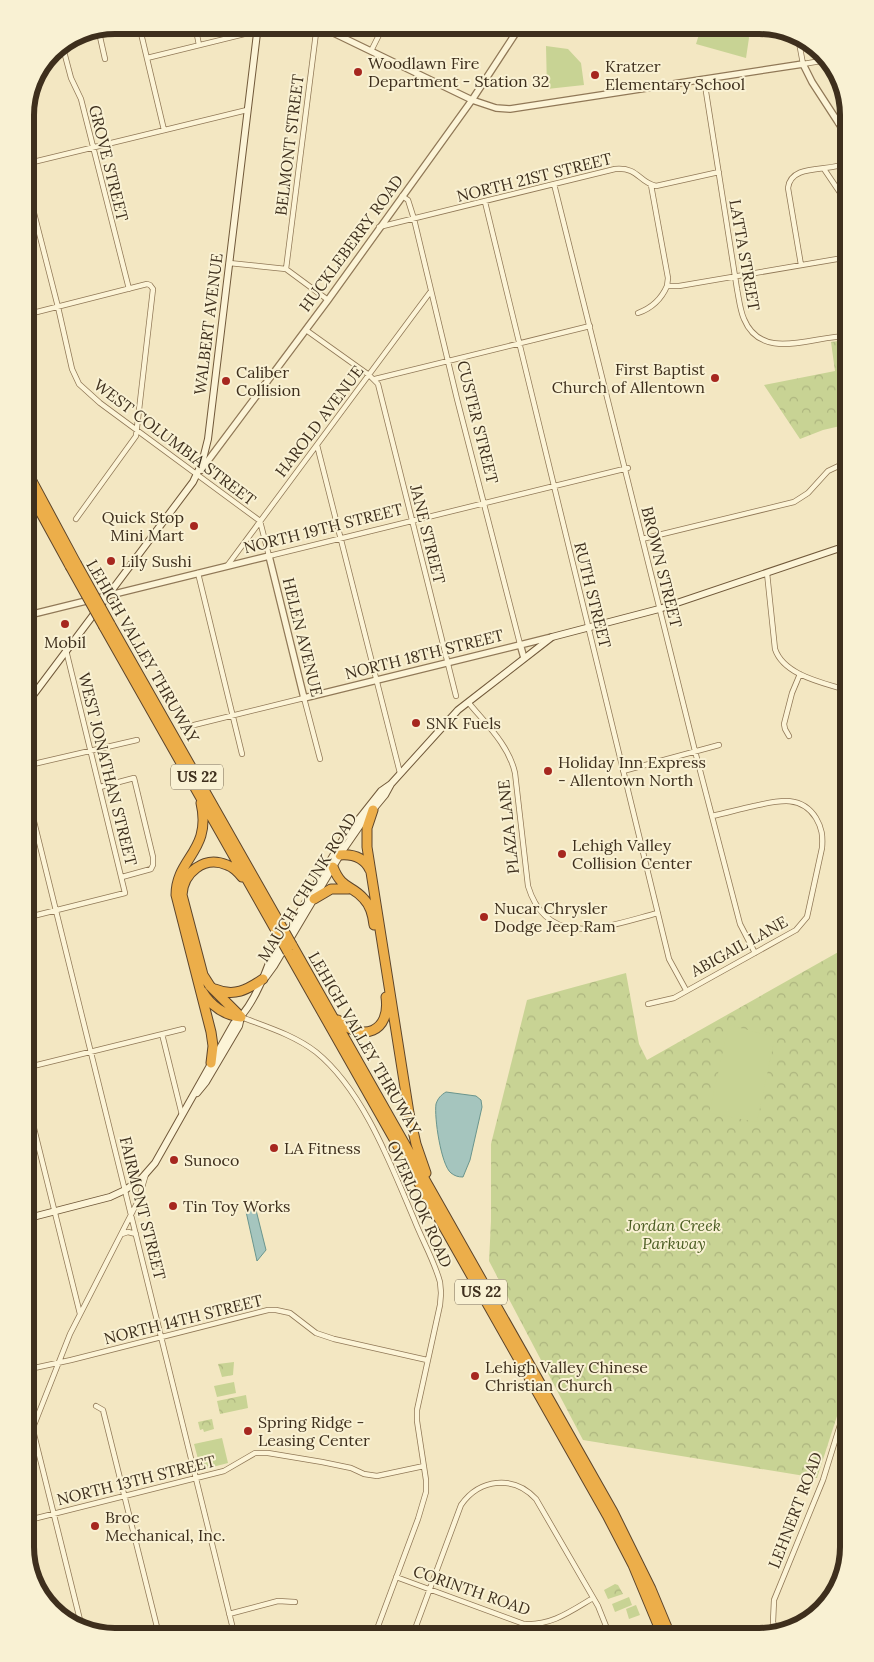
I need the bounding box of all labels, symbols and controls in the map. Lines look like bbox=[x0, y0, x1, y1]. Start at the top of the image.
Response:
place label: Woodlawn Fire Department - Station 32 bbox=[368, 53, 549, 91]
place label: Kratzer Elementary School bbox=[605, 56, 745, 94]
marker: Woodlawn Fire Department - Station 32 bbox=[352, 66, 364, 78]
marker: Kratzer Elementary School bbox=[589, 69, 601, 81]
street label: BELMONT STREET bbox=[270, 73, 308, 217]
street label: GROVE STREET bbox=[85, 103, 133, 223]
street label: NORTH 21ST STREET bbox=[454, 148, 614, 206]
street label: HUCKLEBERRY ROAD bbox=[295, 171, 407, 315]
street label: LATTA STREET bbox=[725, 198, 765, 312]
street label: WALBERT AVENUE bbox=[189, 252, 227, 396]
street label: CUSTER STREET bbox=[453, 358, 503, 486]
place label: First Baptist Church of Allentown bbox=[552, 359, 706, 397]
street label: HAROLD AVENUE bbox=[271, 361, 367, 481]
place label: Caliber Collision bbox=[236, 362, 301, 400]
marker: First Baptist Church of Allentown bbox=[709, 372, 721, 384]
street label: WEST COLUMBIA STREET bbox=[90, 374, 260, 510]
marker: Caliber Collision bbox=[220, 375, 232, 387]
street label: JANE STREET bbox=[406, 481, 450, 586]
street label: NORTH 19TH STREET bbox=[241, 499, 405, 557]
street label: BROWN STREET bbox=[637, 504, 687, 630]
place label: Quick Stop Mini Mart bbox=[102, 507, 185, 545]
marker: Quick Stop Mini Mart bbox=[188, 520, 200, 532]
street label: RUTH STREET bbox=[570, 540, 616, 650]
place label: Lily Sushi bbox=[121, 551, 192, 571]
marker: Lily Sushi bbox=[105, 555, 117, 567]
street label: LEHIGH VALLEY THRUWAY bbox=[82, 556, 204, 747]
street label: HELEN AVENUE bbox=[279, 575, 327, 699]
marker: Mobil bbox=[59, 618, 71, 630]
street label: NORTH 18TH STREET bbox=[343, 625, 505, 683]
place label: Mobil bbox=[44, 632, 86, 652]
street label: WEST JONATHAN STREET bbox=[74, 670, 142, 868]
place label: SNK Fuels bbox=[426, 713, 501, 733]
marker: SNK Fuels bbox=[410, 717, 422, 729]
place label: Holiday Inn Express - Allentown North bbox=[558, 752, 706, 790]
road number: US 22 bbox=[171, 764, 223, 790]
marker: Holiday Inn Express - Allentown North bbox=[542, 765, 554, 777]
street label: PLAZA LANE bbox=[493, 779, 523, 875]
street label: MAUCH CHUNK ROAD bbox=[253, 809, 361, 965]
place label: Lehigh Valley Collision Center bbox=[572, 835, 692, 873]
marker: Lehigh Valley Collision Center bbox=[556, 848, 568, 860]
place label: Nucar Chrysler Dodge Jeep Ram bbox=[494, 898, 616, 936]
marker: Nucar Chrysler Dodge Jeep Ram bbox=[478, 911, 490, 923]
street label: ABIGAIL LANE bbox=[686, 911, 791, 981]
street label: LEHIGH VALLEY THRUWAY bbox=[304, 948, 426, 1139]
street label: FAIRMONT STREET bbox=[116, 1134, 170, 1282]
street label: OVERLOOK ROAD bbox=[383, 1137, 457, 1271]
place label: LA Fitness bbox=[284, 1138, 361, 1158]
marker: LA Fitness bbox=[268, 1142, 280, 1154]
place label: Sunoco bbox=[184, 1150, 239, 1170]
marker: Sunoco bbox=[168, 1154, 180, 1166]
place label: Tin Toy Works bbox=[183, 1196, 291, 1216]
marker: Tin Toy Works bbox=[167, 1200, 179, 1212]
park label: Jordan Creek Parkway bbox=[626, 1215, 721, 1253]
road number: US 22 bbox=[455, 1280, 507, 1304]
street label: NORTH 14TH STREET bbox=[102, 1290, 264, 1348]
place label: Lehigh Valley Chinese Christian Church bbox=[485, 1357, 648, 1395]
marker: Lehigh Valley Chinese Christian Church bbox=[469, 1370, 481, 1382]
place label: Spring Ridge - Leasing Center bbox=[258, 1412, 370, 1450]
marker: Spring Ridge - Leasing Center bbox=[242, 1425, 254, 1437]
street label: LEHNERT ROAD bbox=[764, 1449, 826, 1571]
street label: NORTH 13TH STREET bbox=[55, 1451, 217, 1509]
place label: Broc Mechanical, Inc. bbox=[105, 1507, 225, 1545]
marker: Broc Mechanical, Inc. bbox=[89, 1520, 101, 1532]
street label: CORINTH ROAD bbox=[411, 1561, 533, 1619]

